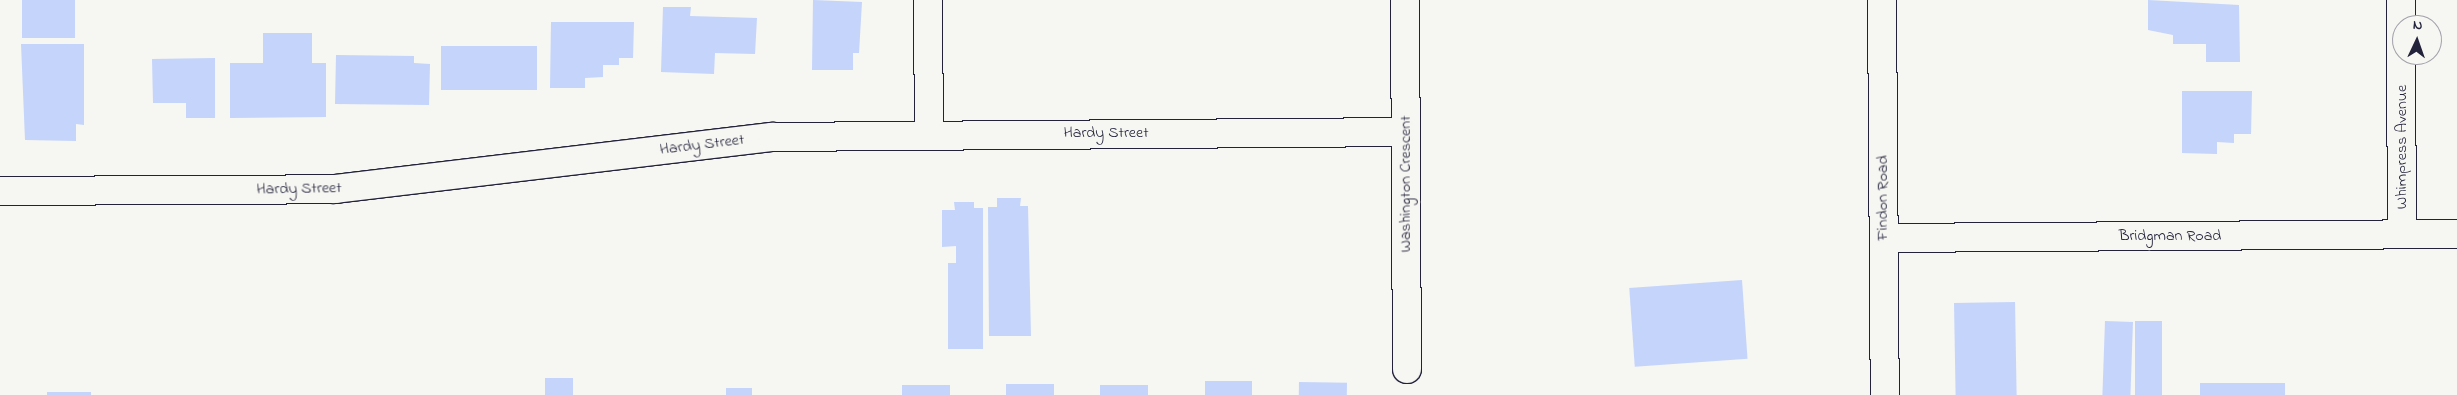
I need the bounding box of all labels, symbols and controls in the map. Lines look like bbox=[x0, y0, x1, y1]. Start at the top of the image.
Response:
north arrow bbox=[2392, 15, 2442, 65]
text: N bbox=[2412, 15, 2423, 36]
street label: Whimpress Avenue bbox=[2392, 85, 2412, 209]
street label: Washington Crescent bbox=[1396, 116, 1416, 252]
street label: Hardy Street bbox=[1063, 123, 1149, 143]
street label: Hardy Street bbox=[659, 130, 745, 160]
street label: Findon Road bbox=[1873, 155, 1893, 241]
street label: Hardy Street bbox=[256, 179, 342, 199]
street label: Bridgman Road bbox=[2119, 226, 2221, 246]

